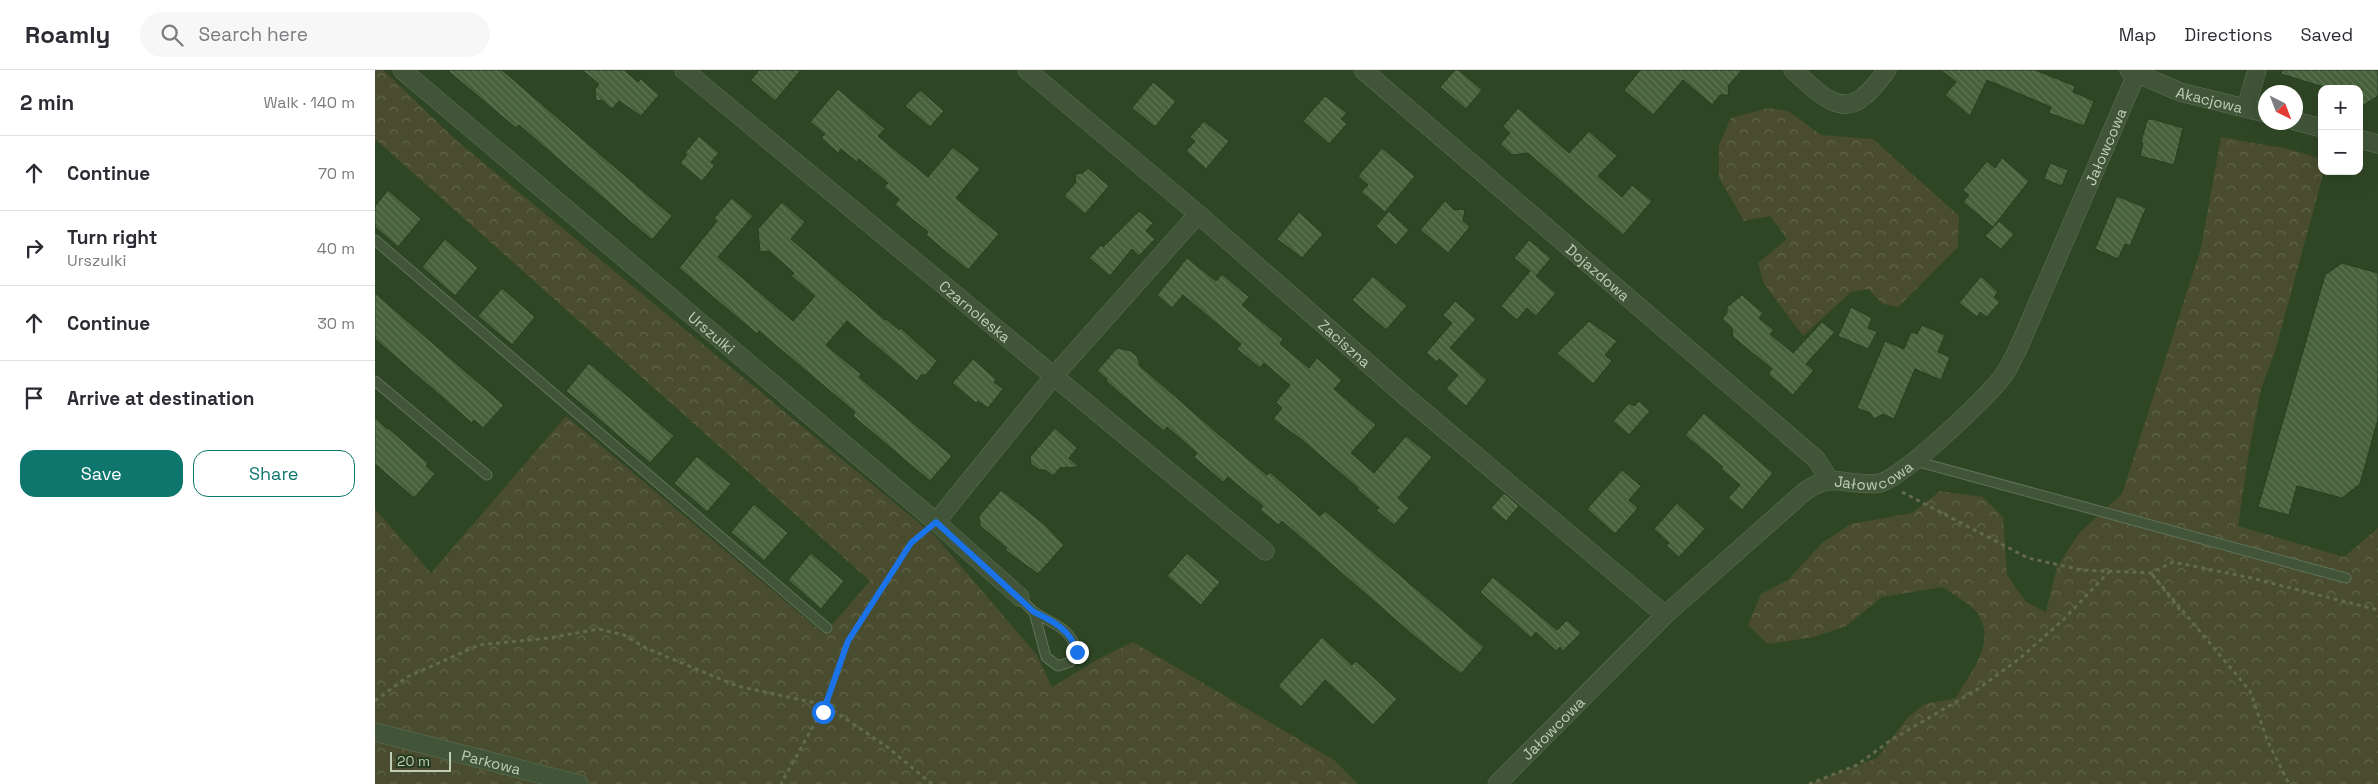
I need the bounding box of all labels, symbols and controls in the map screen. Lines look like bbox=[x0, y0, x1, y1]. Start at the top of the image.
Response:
search box bbox=[140, 12, 490, 57]
text: Roamly bbox=[25, 19, 110, 50]
icon: search bbox=[158, 21, 186, 49]
text: Search here bbox=[198, 22, 308, 47]
text: Map bbox=[2119, 23, 2156, 46]
text: Directions bbox=[2184, 23, 2273, 46]
text: Saved bbox=[2301, 23, 2353, 46]
street label: Akacjowa bbox=[2174, 82, 2245, 117]
north arrow bbox=[2258, 85, 2303, 130]
map controls bbox=[2318, 85, 2363, 175]
button: + bbox=[2318, 85, 2363, 130]
text: 2 min bbox=[20, 89, 74, 116]
text: Walk · 140 m bbox=[263, 92, 355, 113]
street label: Jałowcowa bbox=[2080, 105, 2130, 188]
button: − bbox=[2318, 130, 2363, 175]
icon: ahead bbox=[20, 159, 48, 187]
text: Continue bbox=[67, 161, 150, 186]
text: 70 m bbox=[318, 163, 355, 184]
text: Turn right bbox=[67, 225, 157, 250]
icon: right bbox=[20, 234, 48, 262]
text: 40 m bbox=[317, 238, 355, 259]
street label: Dojazdowa bbox=[1562, 239, 1634, 305]
text: Urszulki bbox=[67, 250, 127, 271]
street label: Czarnoleska bbox=[936, 276, 1015, 346]
street label: Urszulki bbox=[684, 307, 739, 358]
icon: ahead bbox=[20, 309, 48, 337]
text: Continue bbox=[67, 311, 150, 336]
text: 30 m bbox=[317, 313, 355, 334]
street label: Zaciszna bbox=[1315, 315, 1375, 371]
icon: arrive bbox=[20, 384, 48, 412]
text: Arrive at destination bbox=[67, 386, 255, 411]
button: Save bbox=[20, 450, 183, 497]
button: Share bbox=[193, 450, 355, 497]
street label: Jałowcowa bbox=[1834, 456, 1917, 494]
route end bbox=[1066, 641, 1089, 664]
street label: Jałowcowa bbox=[1517, 692, 1589, 764]
route start bbox=[812, 701, 835, 724]
street label: Parkowa bbox=[460, 745, 523, 778]
scale bar bbox=[390, 749, 451, 772]
text: 20 m bbox=[397, 752, 430, 770]

